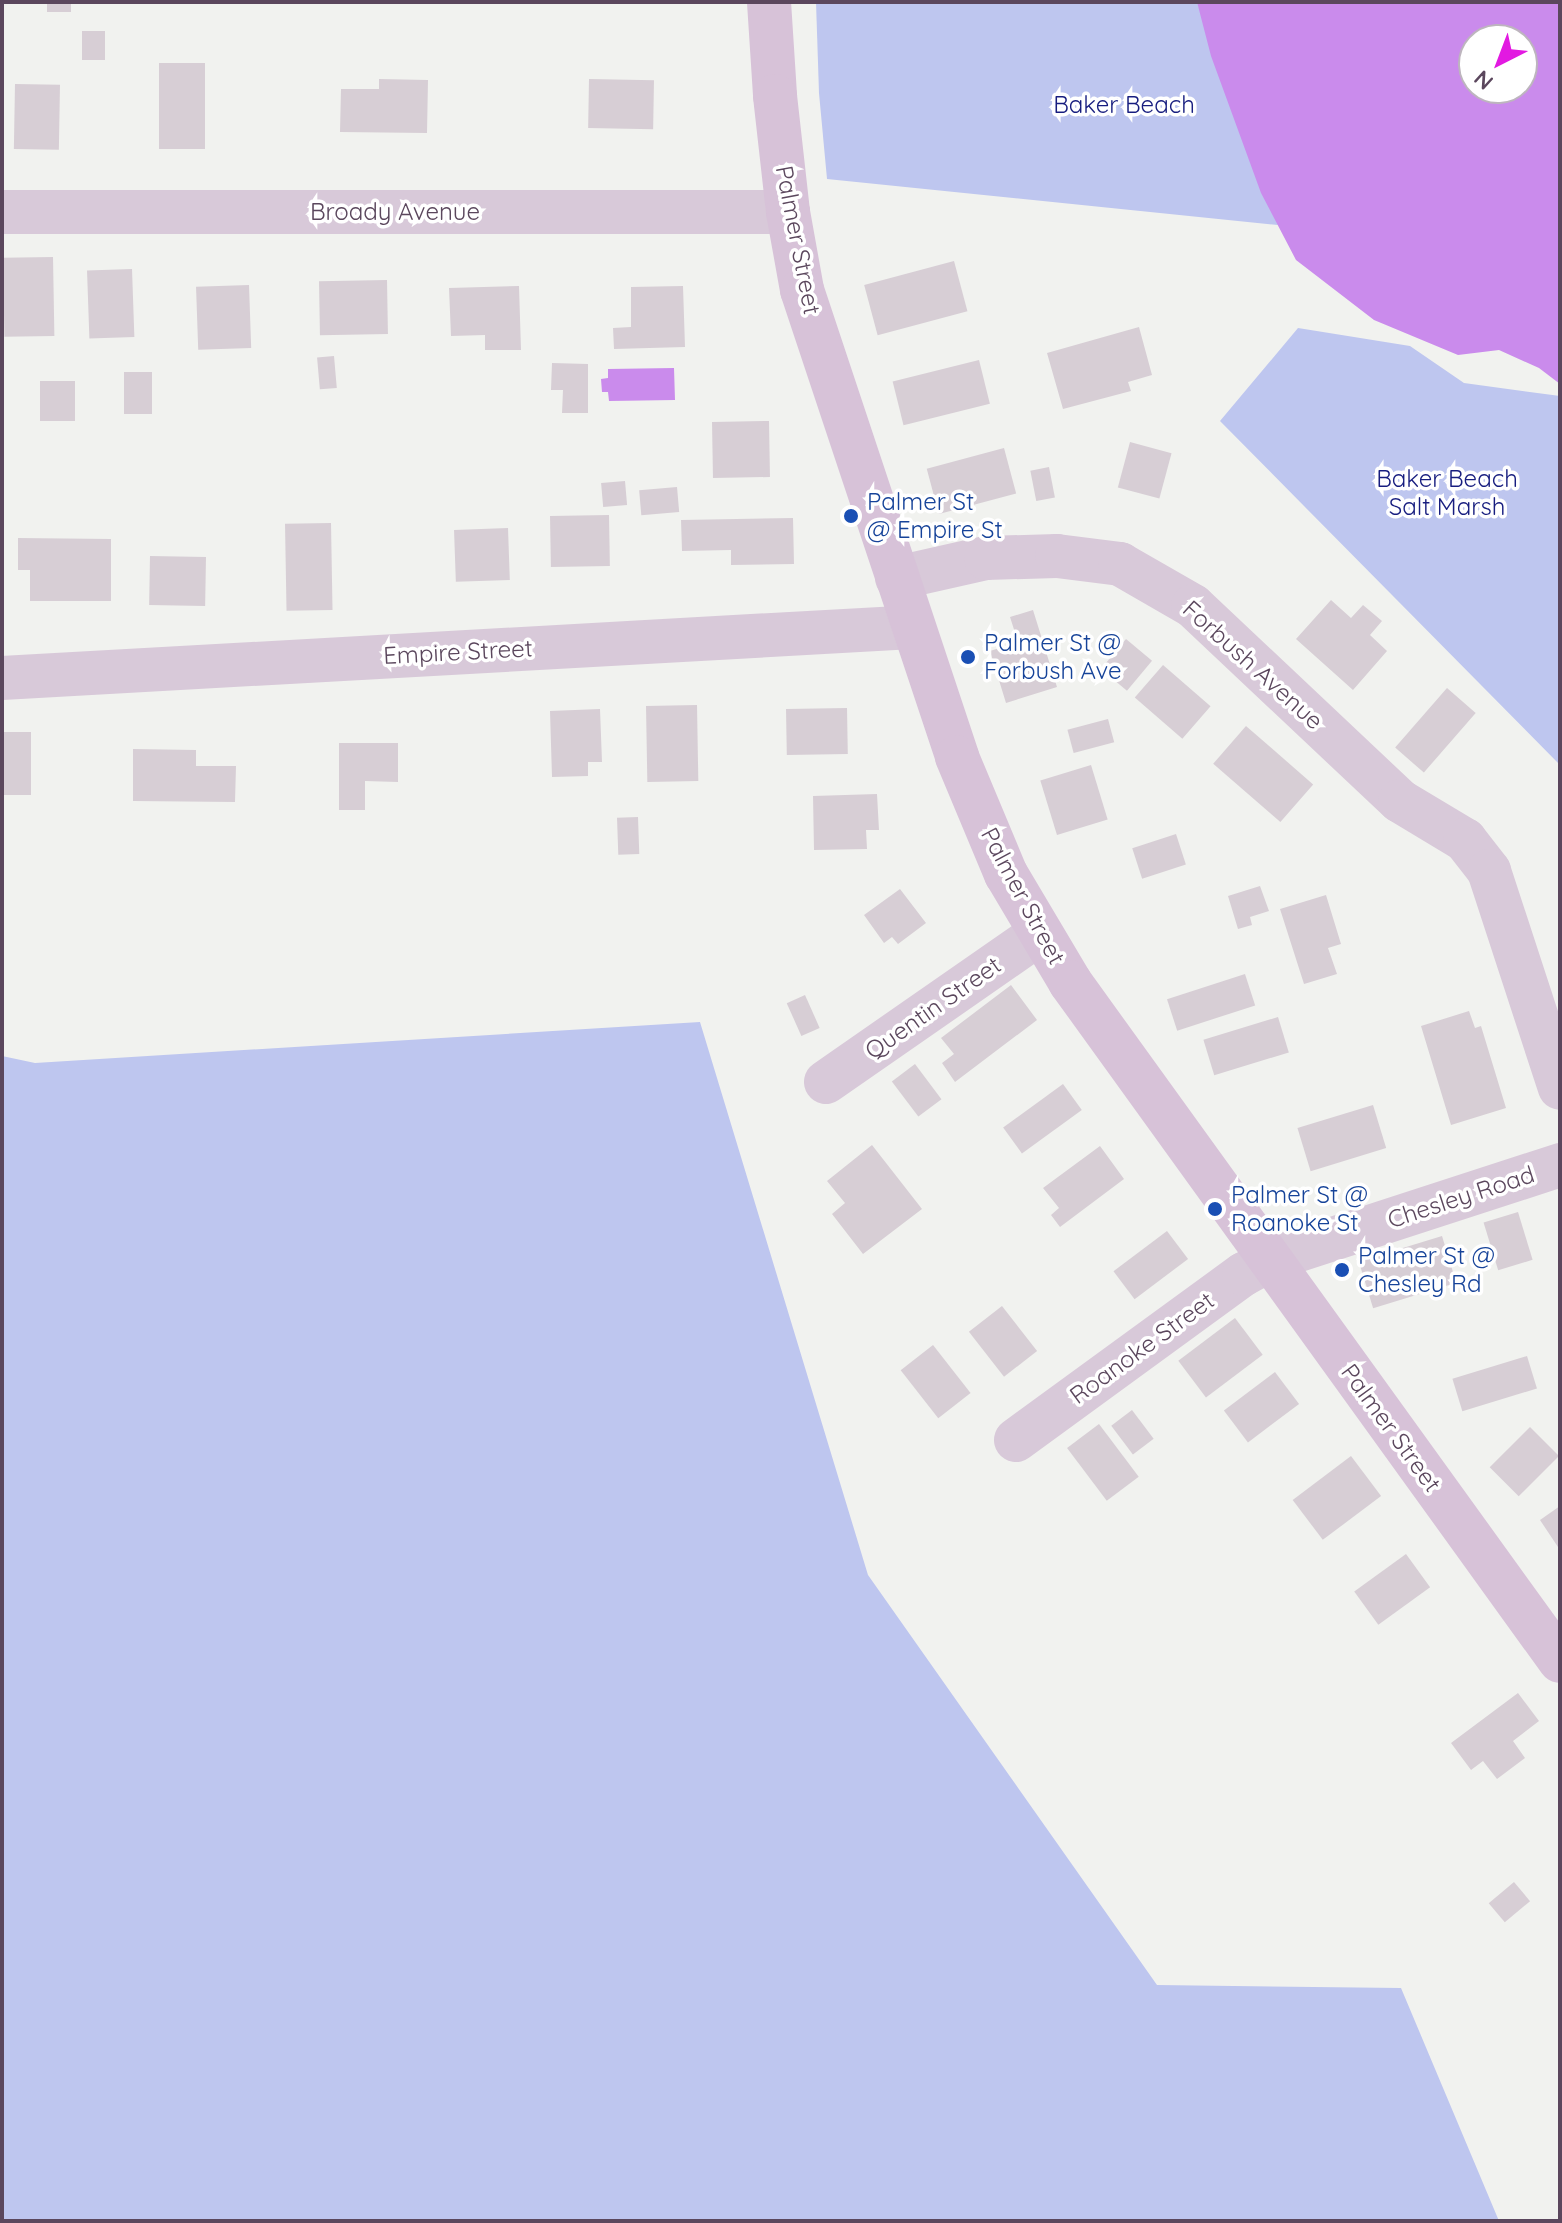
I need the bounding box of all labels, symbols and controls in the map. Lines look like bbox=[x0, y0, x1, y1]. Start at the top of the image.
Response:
north arrow bbox=[1458, 24, 1538, 104]
text: N bbox=[1468, 65, 1499, 96]
park label: Baker Beach bbox=[1053, 91, 1195, 119]
street label: Palmer Street bbox=[769, 163, 827, 317]
street label: Broady Avenue bbox=[310, 198, 480, 226]
park label: Baker Beach Salt Marsh bbox=[1376, 465, 1518, 521]
place label: Palmer St @ Empire St bbox=[867, 488, 1003, 544]
marker: Palmer St @ Empire St bbox=[842, 507, 860, 525]
street label: Forbush Avenue bbox=[1177, 595, 1329, 735]
place label: Palmer St @ Forbush Ave bbox=[984, 629, 1122, 685]
street label: Empire Street bbox=[383, 634, 533, 670]
marker: Palmer St @ Forbush Ave bbox=[959, 648, 977, 666]
street label: Palmer Street bbox=[975, 823, 1071, 969]
street label: Quentin Street bbox=[860, 951, 1006, 1065]
street label: Chesley Road bbox=[1384, 1160, 1538, 1234]
place label: Palmer St @ Roanoke St bbox=[1231, 1181, 1368, 1237]
marker: Palmer St @ Roanoke St bbox=[1206, 1200, 1224, 1218]
place label: Palmer St @ Chesley Rd bbox=[1358, 1242, 1495, 1298]
marker: Palmer St @ Chesley Rd bbox=[1333, 1261, 1351, 1279]
street label: Roanoke Street bbox=[1064, 1286, 1220, 1410]
street label: Palmer Street bbox=[1335, 1358, 1447, 1498]

